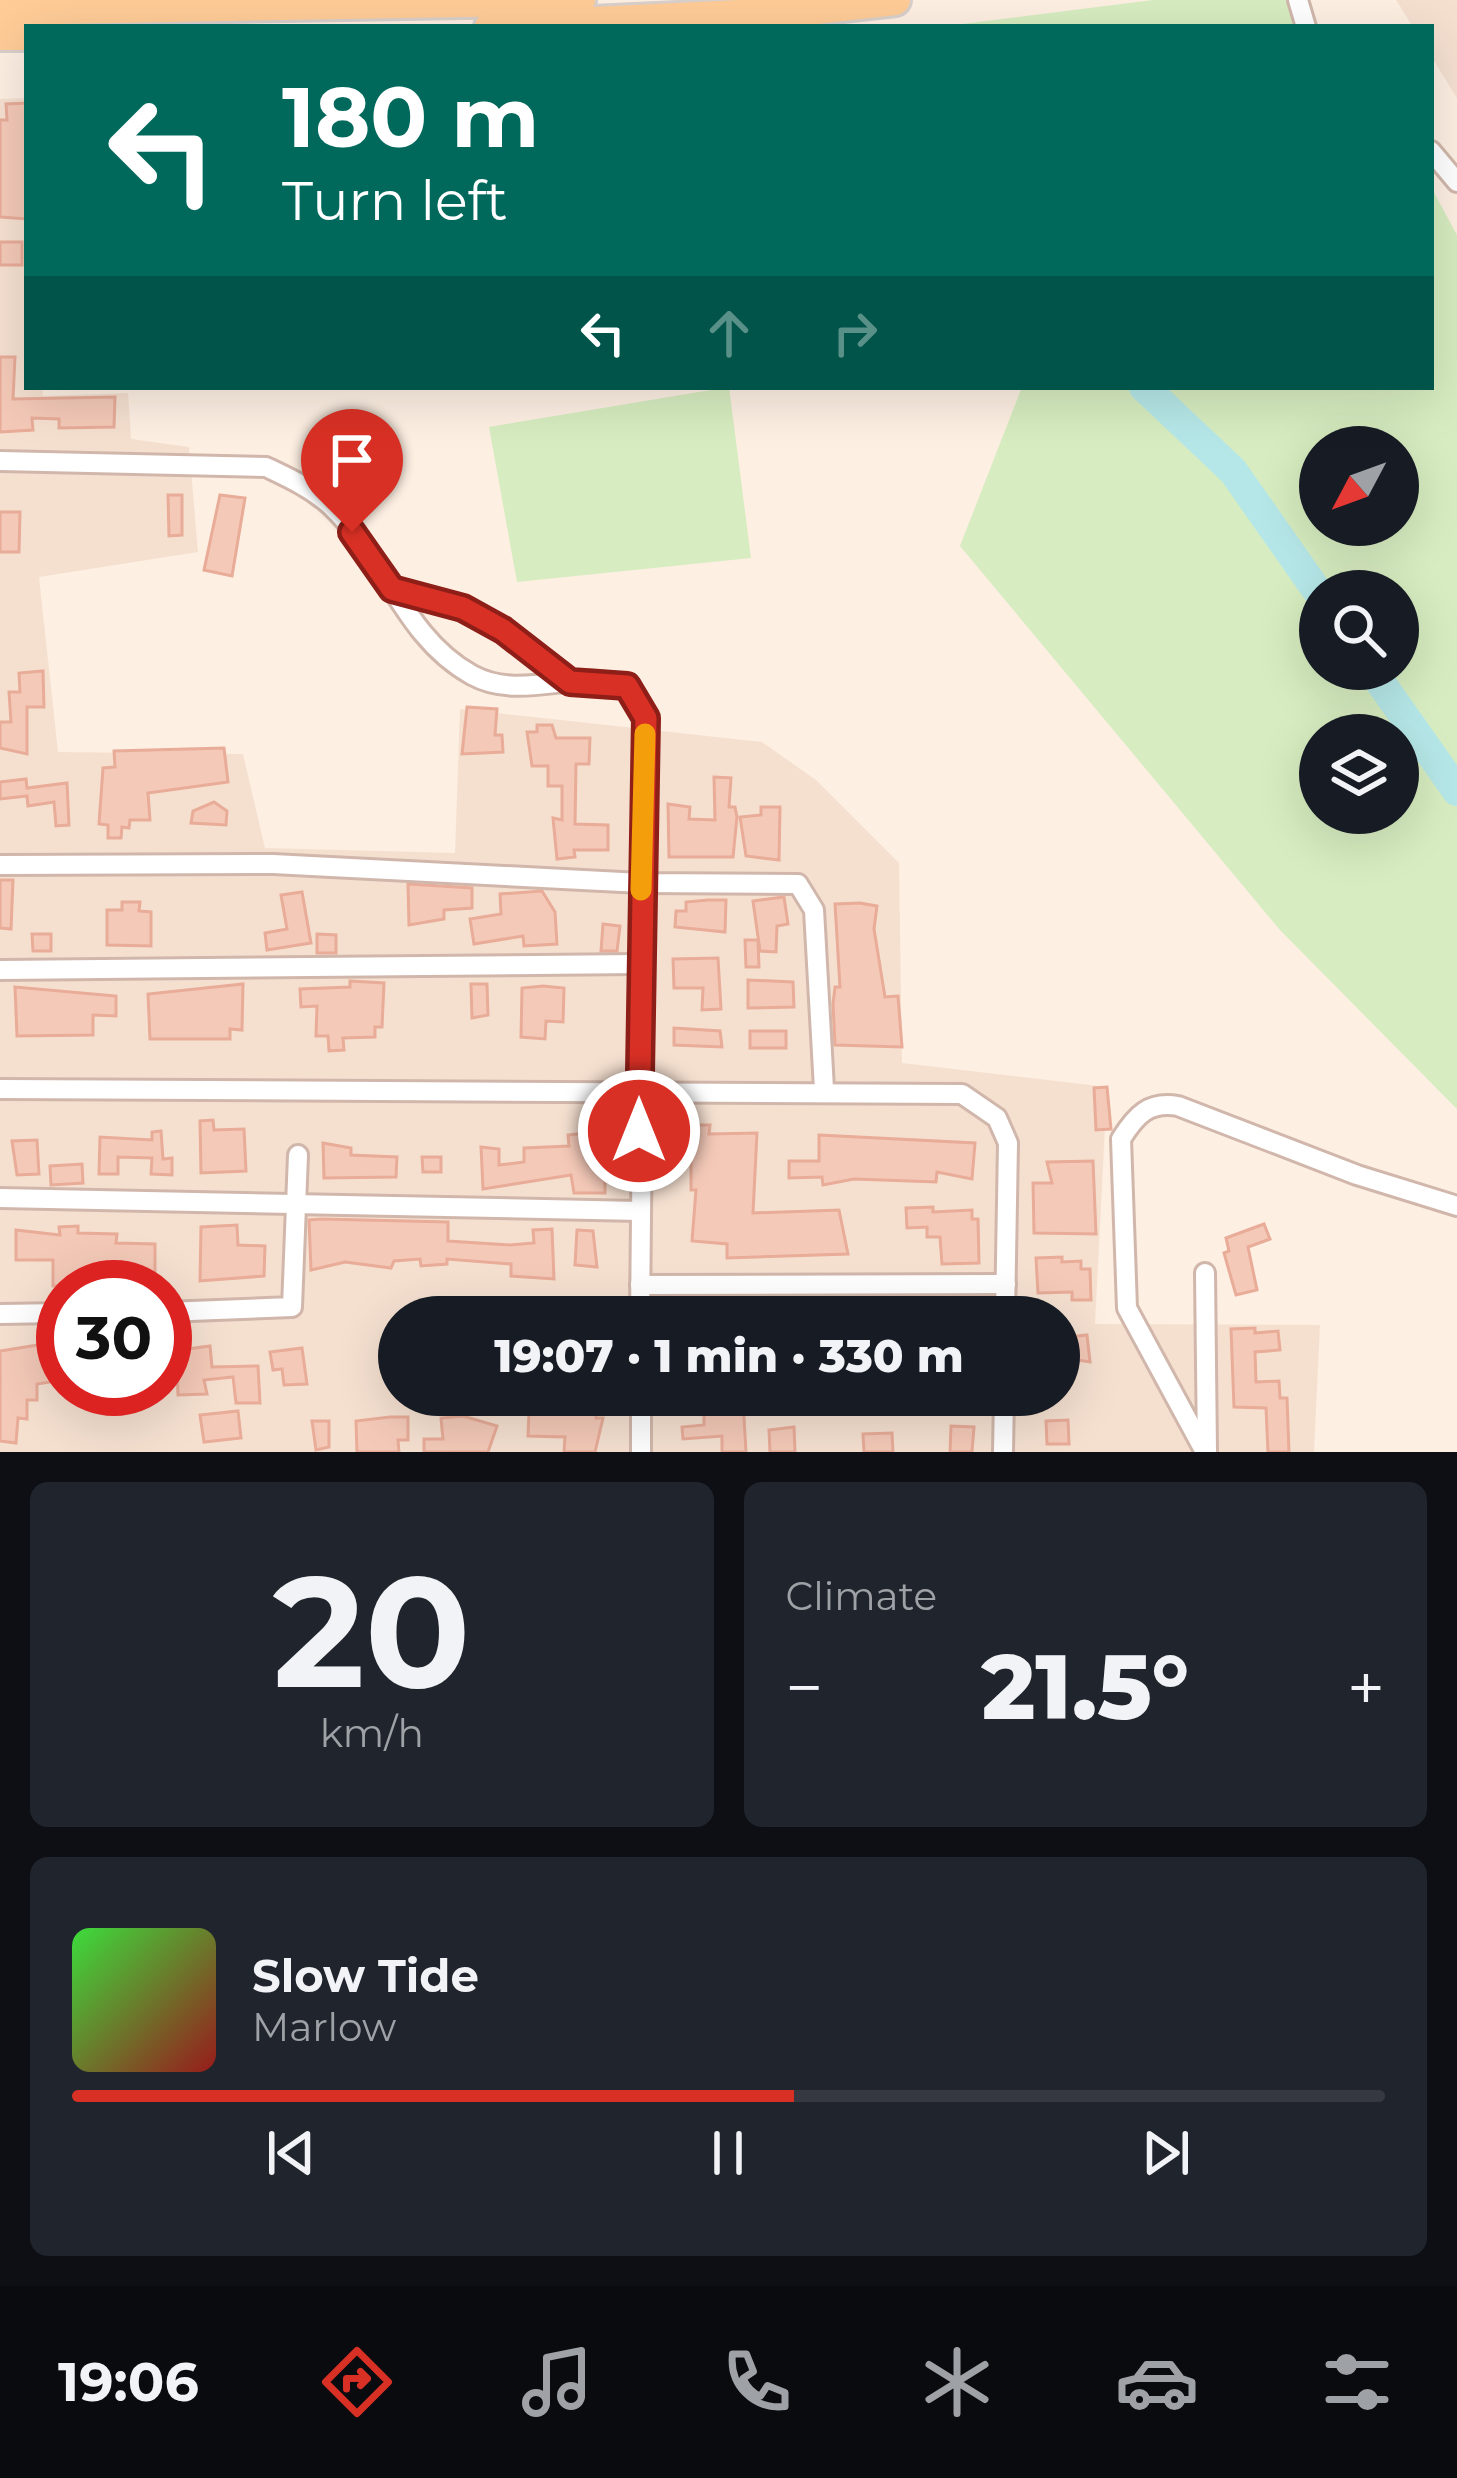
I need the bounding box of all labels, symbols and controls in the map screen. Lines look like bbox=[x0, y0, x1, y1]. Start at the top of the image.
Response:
text: 180 m bbox=[282, 66, 539, 168]
icon: left bbox=[84, 72, 240, 228]
text: Turn left bbox=[282, 168, 508, 234]
icon: left bbox=[570, 300, 636, 366]
icon: ahead bbox=[696, 300, 762, 366]
icon: right bbox=[822, 300, 888, 366]
pin bbox=[301, 409, 403, 532]
north arrow bbox=[1299, 426, 1419, 546]
map controls bbox=[1299, 426, 1419, 834]
icon: arrive bbox=[319, 427, 385, 493]
button: search bbox=[1299, 570, 1419, 690]
button: layers bbox=[1299, 714, 1419, 834]
position arrow bbox=[576, 1068, 702, 1194]
speed limit sign: 30 bbox=[36, 1260, 192, 1416]
text: 19:07 · 1 min · 330 m bbox=[494, 1328, 964, 1383]
text: 20 bbox=[273, 1536, 471, 1726]
text: Climate bbox=[786, 1572, 937, 1620]
text: 21.5° bbox=[981, 1632, 1189, 1742]
text: − bbox=[786, 1647, 823, 1728]
text: + bbox=[1347, 1647, 1385, 1728]
text: km/h bbox=[320, 1709, 424, 1757]
text: Slow Tide bbox=[252, 1948, 479, 2003]
text: Marlow bbox=[252, 2003, 396, 2051]
icon: previous bbox=[258, 2120, 324, 2186]
icon: pause bbox=[695, 2120, 761, 2186]
icon: next bbox=[1133, 2120, 1199, 2186]
icon: directions bbox=[315, 2340, 399, 2424]
icon: music bbox=[515, 2340, 599, 2424]
icon: phone bbox=[715, 2340, 799, 2424]
icon: climate bbox=[915, 2340, 999, 2424]
icon: car bbox=[1115, 2340, 1199, 2424]
icon: filters bbox=[1315, 2340, 1399, 2424]
text: 19:06 bbox=[58, 2349, 199, 2415]

